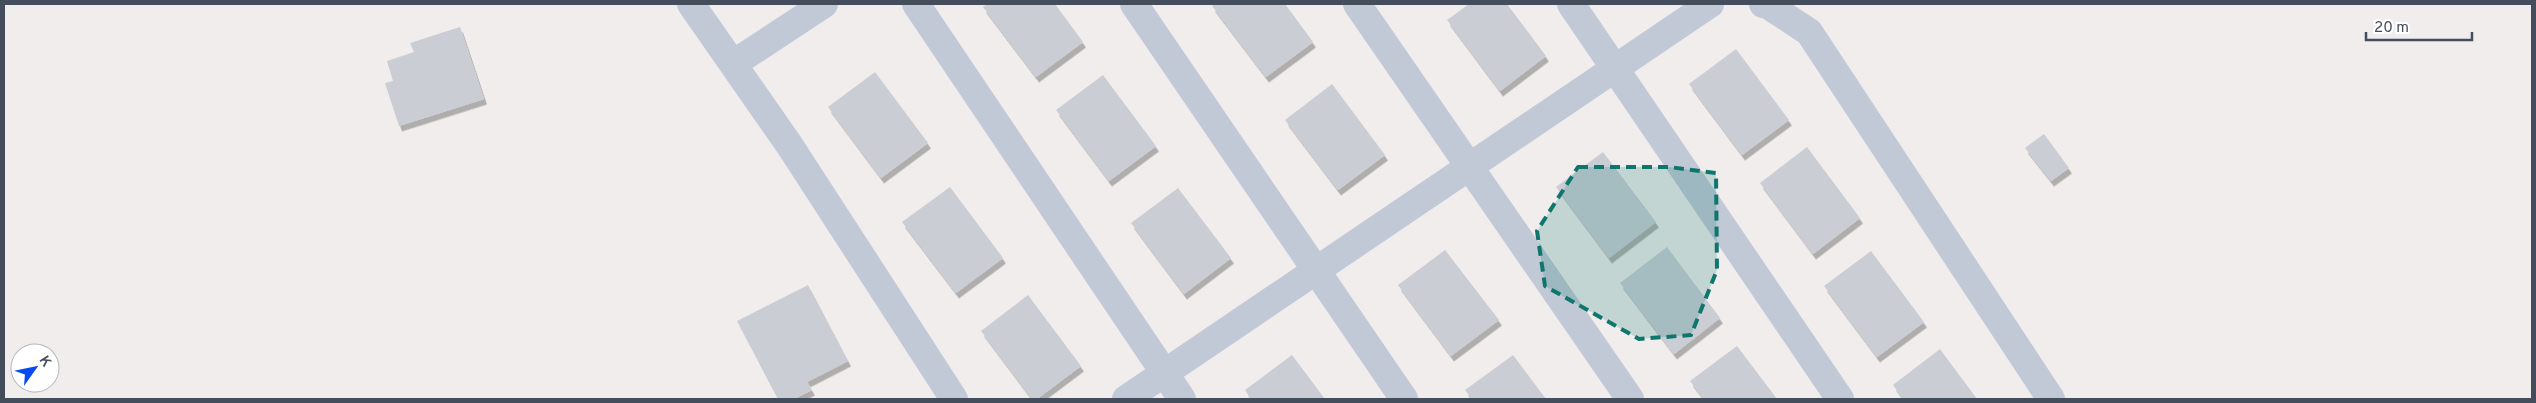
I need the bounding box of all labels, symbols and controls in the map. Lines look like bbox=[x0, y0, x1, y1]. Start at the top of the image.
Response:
scale bar bbox=[2366, 10, 2472, 42]
text: 20 m bbox=[2374, 19, 2409, 38]
north arrow bbox=[10, 343, 60, 393]
text: K bbox=[35, 353, 55, 371]

